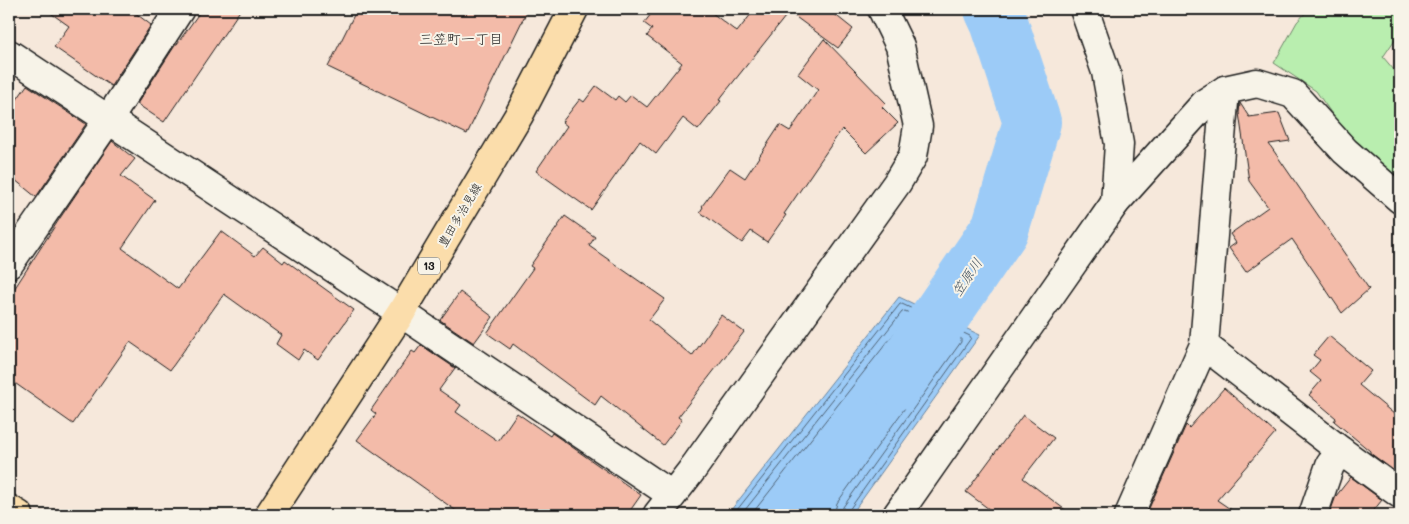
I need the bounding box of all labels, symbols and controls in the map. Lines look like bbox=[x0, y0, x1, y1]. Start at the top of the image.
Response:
district label: 三笠町一丁目 bbox=[419, 29, 503, 48]
street label: 豊田多治見線 bbox=[434, 179, 485, 249]
water label: 笠原川 bbox=[947, 254, 986, 299]
road number: 13 bbox=[418, 258, 440, 274]

